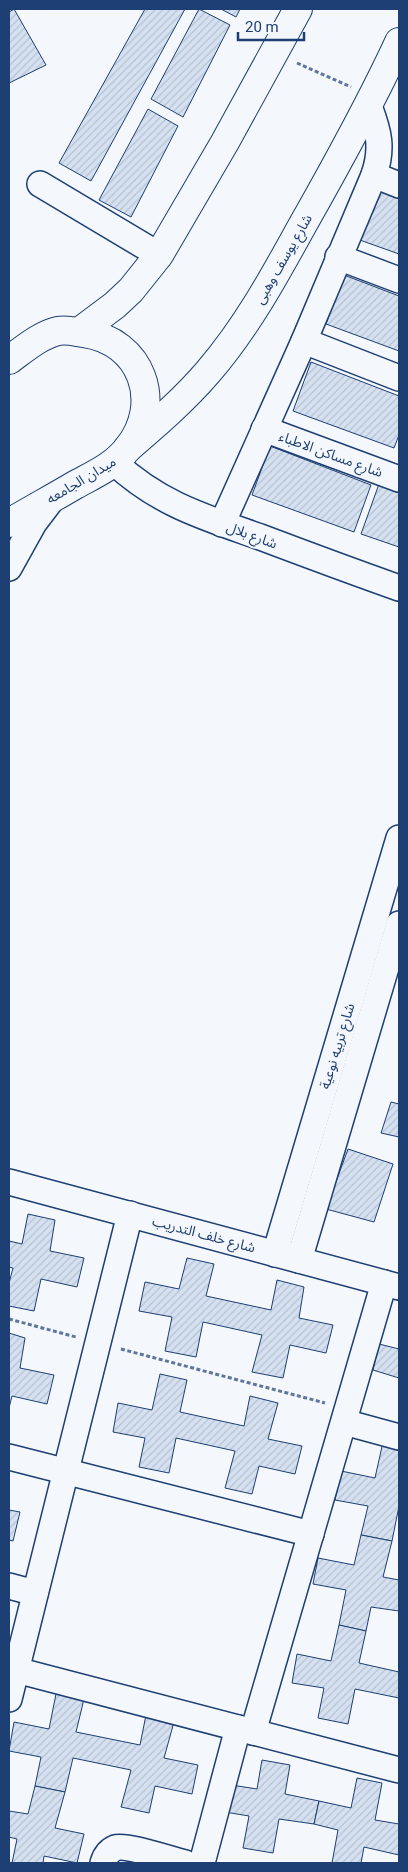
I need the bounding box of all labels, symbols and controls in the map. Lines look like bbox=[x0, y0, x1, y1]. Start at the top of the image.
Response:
scale bar bbox=[238, 10, 304, 42]
text: 20 m bbox=[245, 18, 279, 36]
street label: شارع يوسف وهبى bbox=[251, 211, 318, 308]
street label: شارع مساكن الاطباء bbox=[276, 428, 385, 483]
street label: ميدان الجامعه bbox=[44, 453, 119, 508]
street label: شارع بلال bbox=[224, 518, 279, 554]
street label: شارع تربيه نوعية bbox=[316, 1001, 361, 1092]
street label: شارع خلف التدريب bbox=[150, 1213, 257, 1258]

